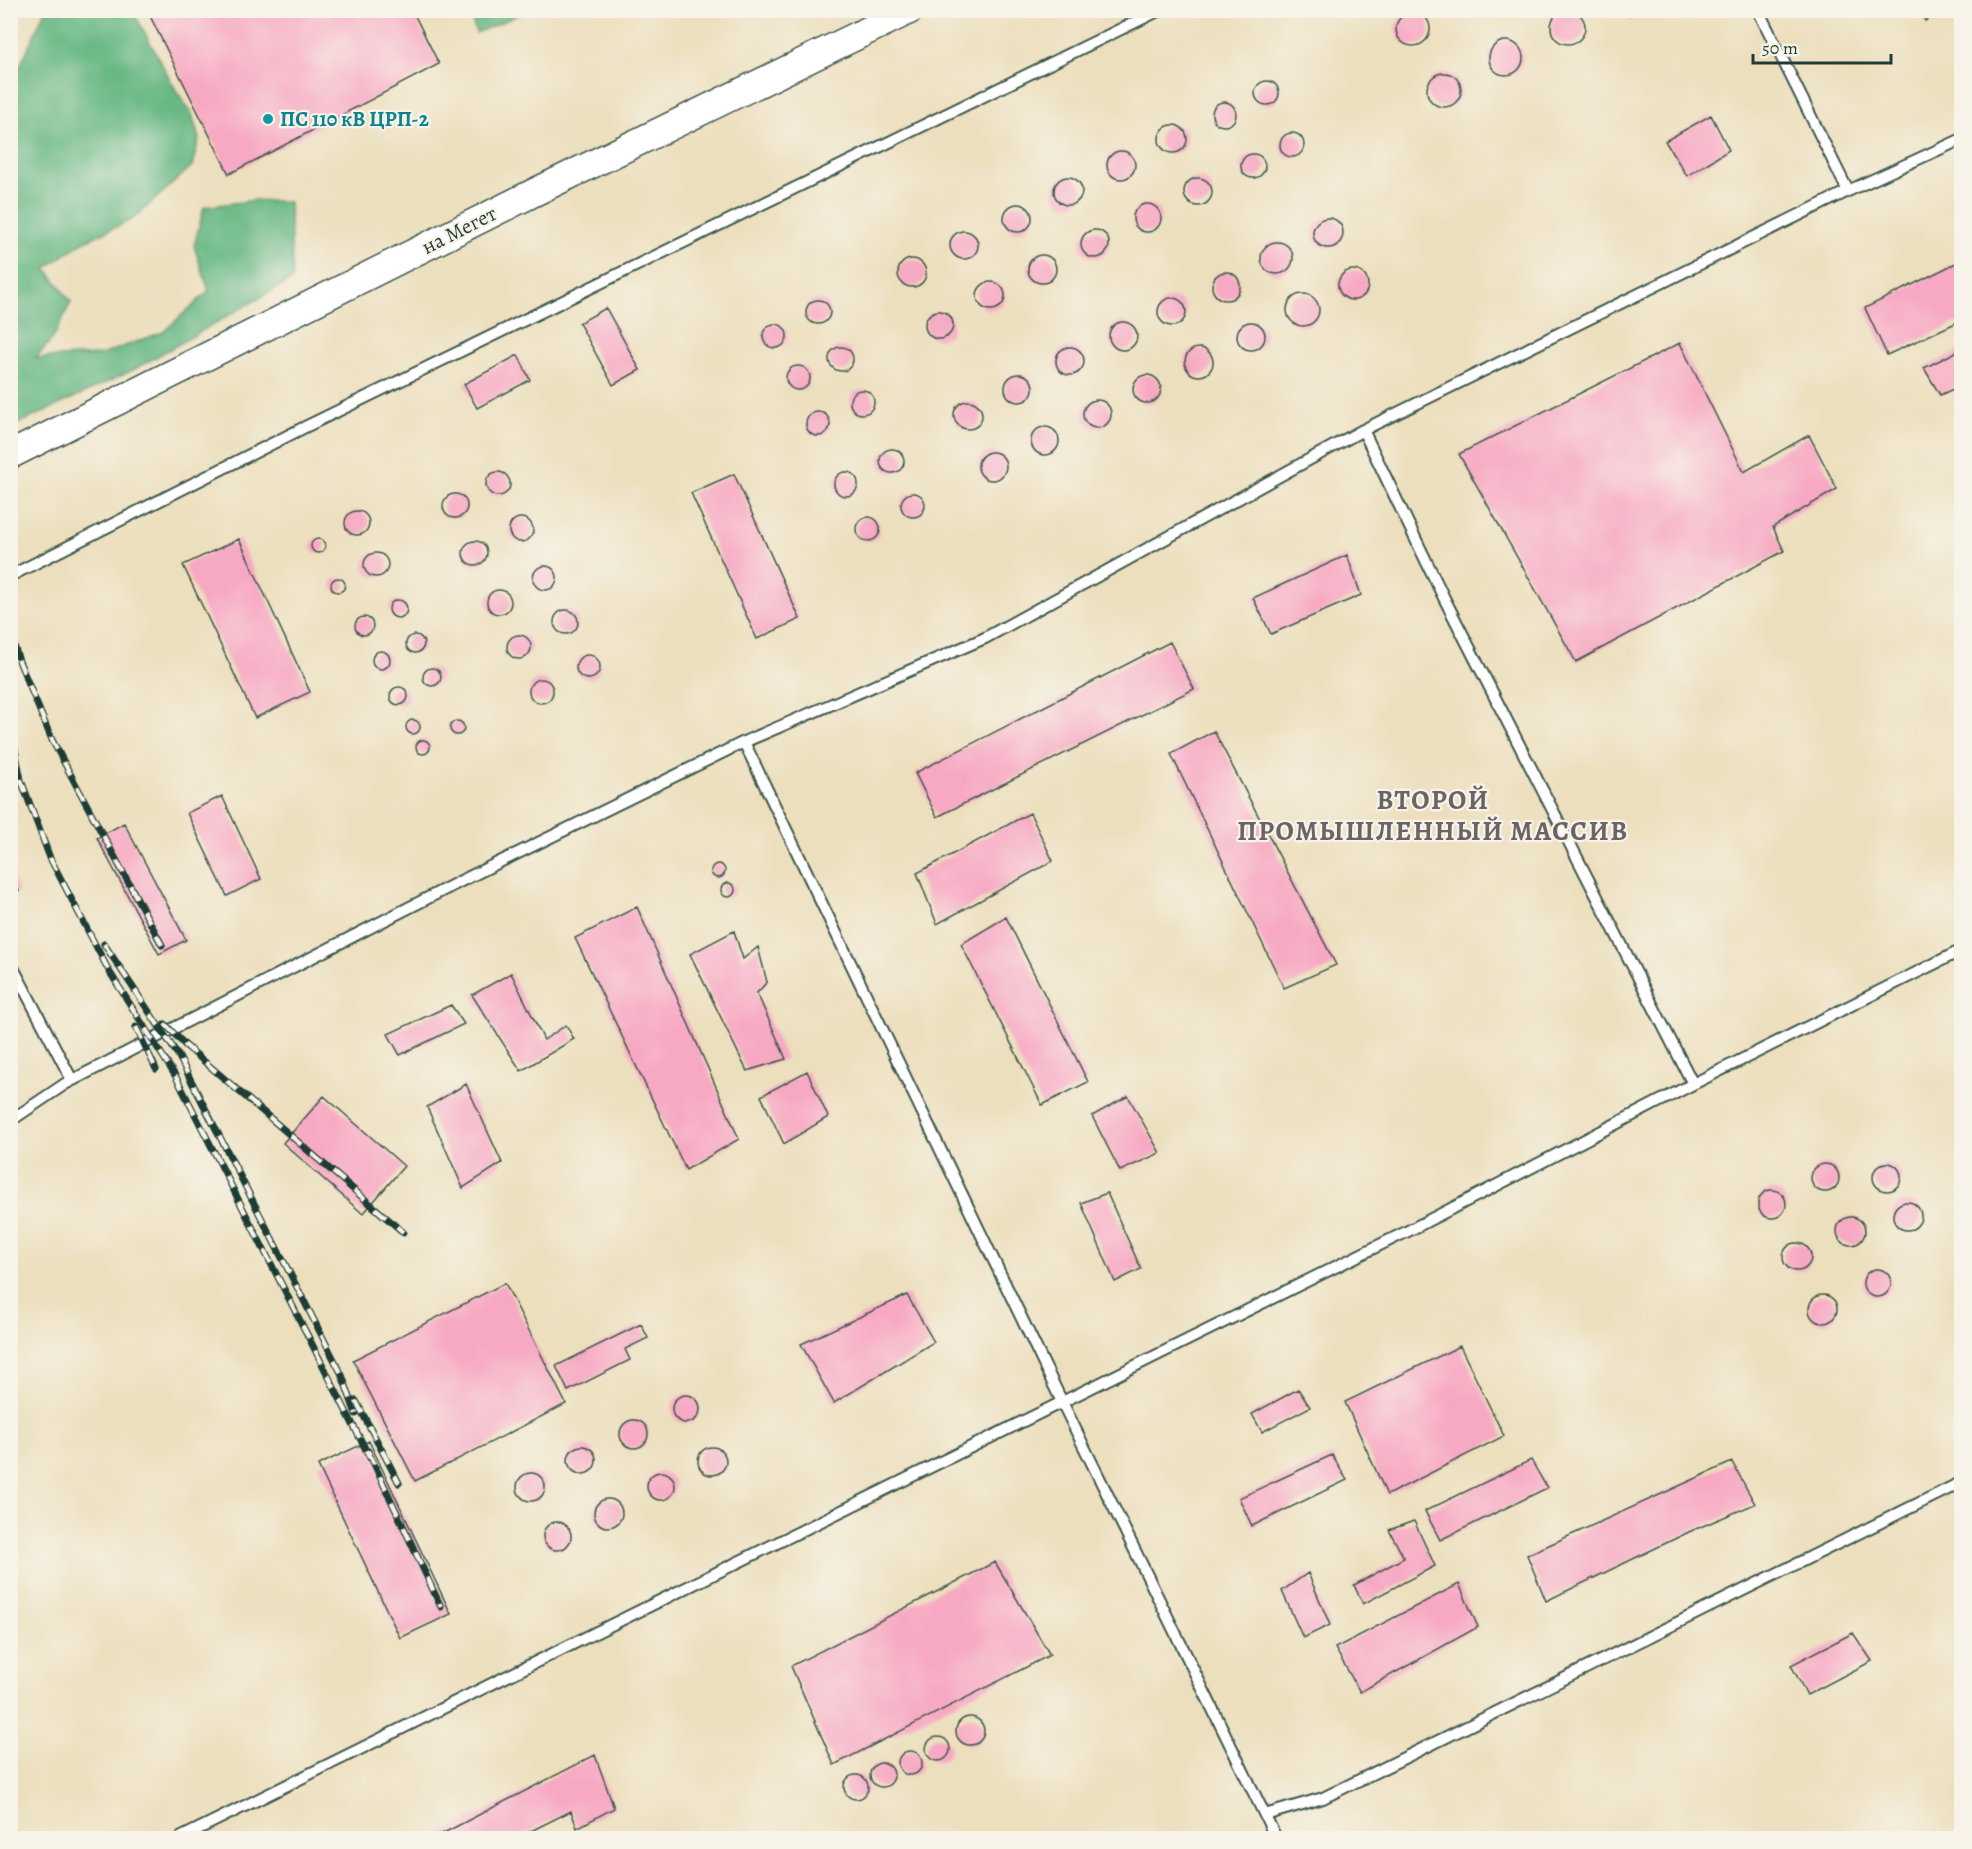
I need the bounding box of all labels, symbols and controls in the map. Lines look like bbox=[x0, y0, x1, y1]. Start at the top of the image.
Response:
scale bar bbox=[1753, 27, 1891, 65]
text: 50 m bbox=[1762, 36, 1798, 60]
place label: ПС 110 кВ ЦРП-2 bbox=[280, 105, 429, 133]
marker: ПС 110 кВ ЦРП-2 bbox=[261, 112, 275, 126]
street label: на Мегет bbox=[417, 199, 501, 261]
district label: ВТОРОЙ ПРОМЫШЛЕННЫЙ МАССИВ bbox=[1237, 782, 1629, 849]

